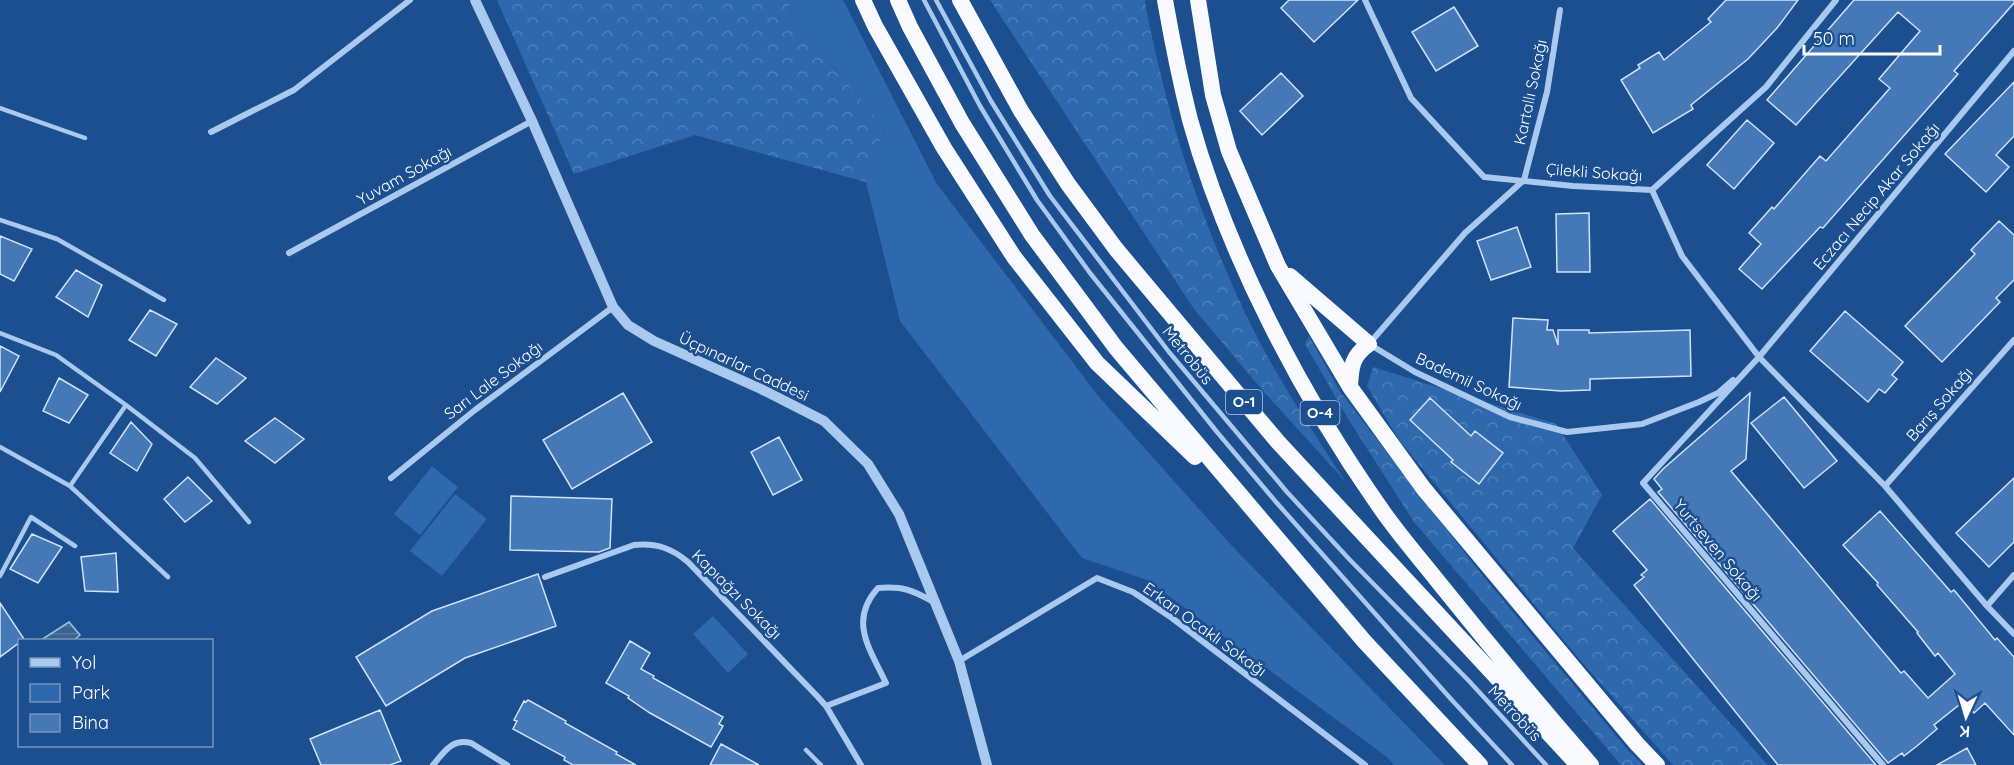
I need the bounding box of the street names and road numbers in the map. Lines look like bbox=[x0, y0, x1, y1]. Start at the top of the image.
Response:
street label: Kartallı Sokağı bbox=[1509, 37, 1551, 147]
street label: Eczacı Necip Akar Sokağı bbox=[1808, 118, 1944, 274]
street label: Yuvam Sokağı bbox=[353, 141, 455, 209]
street label: Çilekli Sokağı bbox=[1545, 159, 1643, 185]
street label: Metrobüs bbox=[1158, 322, 1218, 388]
street label: Üçpınarlar Caddesi bbox=[676, 327, 812, 405]
street label: Sarı Lale Sokağı bbox=[440, 336, 546, 424]
street label: Bademil Sokağı bbox=[1413, 348, 1525, 414]
street label: Barış Sokağı bbox=[1901, 363, 1977, 445]
road number: O-1 bbox=[1226, 390, 1262, 414]
road number: O-4 bbox=[1300, 401, 1340, 425]
street label: Yurtseven Sokağı bbox=[1669, 495, 1767, 605]
street label: Kapıağzı Sokağı bbox=[688, 545, 786, 643]
street label: Erkan Ocaklı Sokağı bbox=[1139, 578, 1271, 680]
street label: Metrobüs bbox=[1484, 681, 1546, 745]

